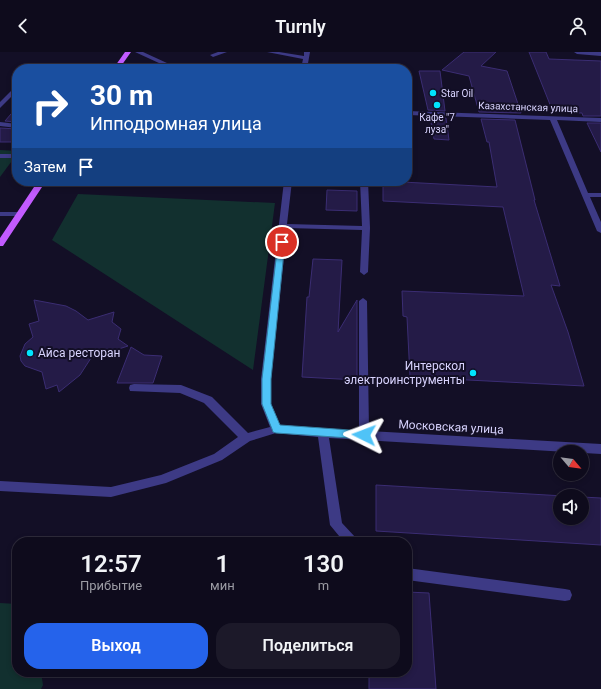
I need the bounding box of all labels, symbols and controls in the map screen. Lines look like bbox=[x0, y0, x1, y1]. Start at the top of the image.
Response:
icon: back bbox=[12, 15, 34, 37]
icon: person bbox=[567, 15, 589, 37]
text: Turnly bbox=[275, 16, 326, 37]
text: 30 m bbox=[90, 79, 153, 112]
icon: right bbox=[24, 80, 76, 132]
marker: Star Oil bbox=[428, 88, 438, 98]
place label: Star Oil bbox=[441, 88, 473, 99]
marker: Кафе "7 луза" bbox=[432, 100, 442, 110]
street label: Казахстанская улица bbox=[478, 100, 578, 114]
place label: Кафе "7 луза" bbox=[419, 112, 455, 135]
text: Ипподромная улица bbox=[90, 113, 262, 134]
icon: arrive bbox=[75, 156, 97, 178]
text: Затем bbox=[24, 158, 67, 176]
pin bbox=[265, 225, 299, 259]
icon: arrive bbox=[271, 231, 293, 253]
place label: Айса ресторан bbox=[38, 346, 120, 360]
marker: Айса ресторан bbox=[25, 348, 35, 358]
place label: Интерскол электроинструменты bbox=[344, 359, 465, 387]
marker: Интерскол электроинструменты bbox=[468, 368, 478, 378]
position arrow bbox=[343, 414, 385, 456]
street label: Московская улица bbox=[398, 417, 504, 437]
north arrow bbox=[553, 445, 589, 481]
map controls bbox=[553, 445, 589, 525]
button: sound bbox=[553, 489, 589, 525]
text: 12:57 bbox=[80, 550, 142, 578]
text: 1 bbox=[216, 550, 229, 578]
text: 130 bbox=[303, 550, 344, 578]
text: Прибытие bbox=[80, 578, 142, 593]
text: мин bbox=[210, 578, 235, 593]
text: m bbox=[318, 578, 329, 593]
button: Выход bbox=[24, 623, 208, 669]
button: Поделиться bbox=[216, 623, 400, 669]

